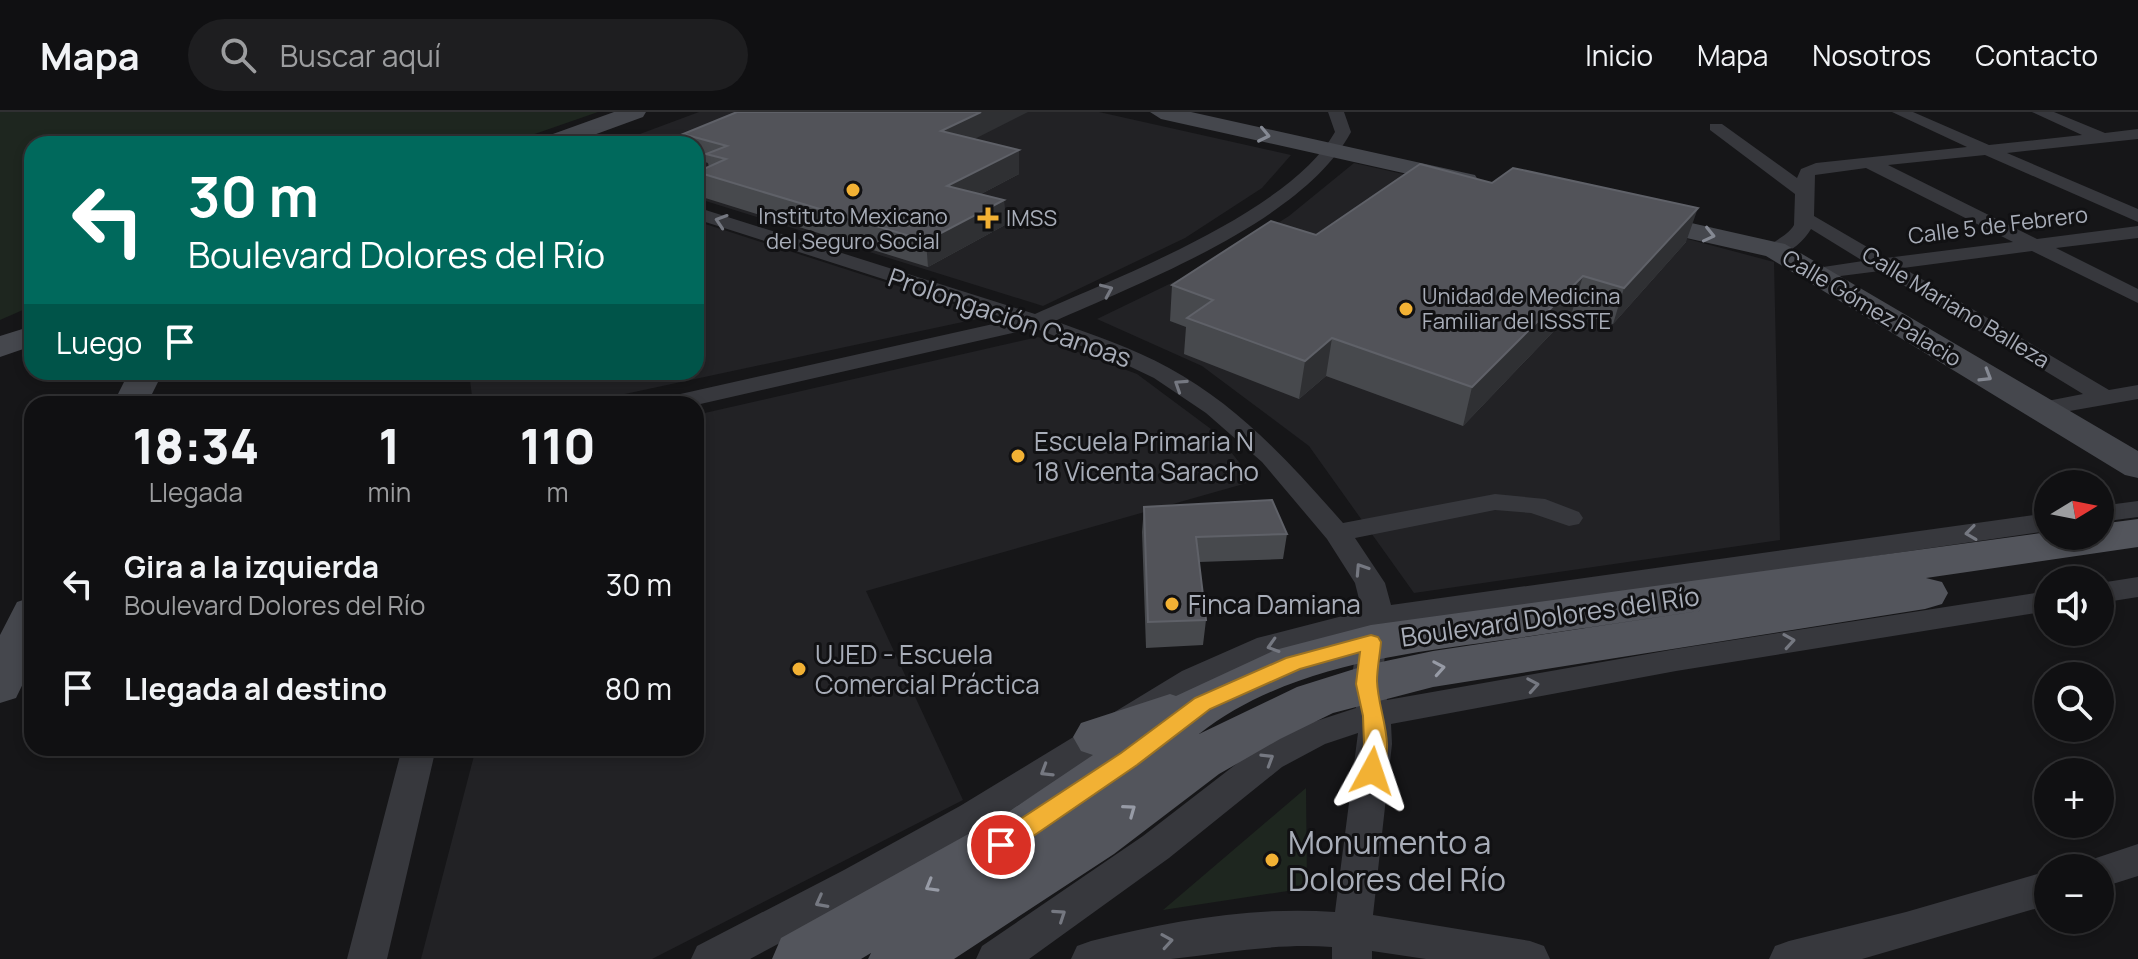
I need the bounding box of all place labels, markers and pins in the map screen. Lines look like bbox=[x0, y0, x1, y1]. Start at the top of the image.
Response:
marker: Instituto Mexicano del Seguro Social bbox=[844, 181, 862, 199]
place label: Instituto Mexicano del Seguro Social bbox=[758, 201, 948, 256]
place label: IMSS bbox=[1006, 203, 1057, 233]
marker: IMSS bbox=[977, 207, 999, 229]
place label: Unidad de Medicina Familiar del ISSSTE bbox=[1422, 281, 1620, 336]
marker: Unidad de Medicina Familiar del ISSSTE bbox=[1397, 300, 1415, 318]
place label: Escuela Primaria N 18 Vicenta Saracho bbox=[1034, 423, 1259, 489]
marker: Escuela Primaria N 18 Vicenta Saracho bbox=[1009, 447, 1027, 465]
place label: Finca Damiana bbox=[1188, 586, 1361, 622]
marker: Finca Damiana bbox=[1163, 595, 1181, 613]
place label: UJED - Escuela Comercial Práctica bbox=[815, 636, 1040, 702]
marker: UJED - Escuela Comercial Práctica bbox=[790, 660, 808, 678]
pin bbox=[967, 811, 1035, 879]
place label: Monumento a Dolores del Río bbox=[1288, 820, 1506, 901]
marker: Monumento a Dolores del Río bbox=[1263, 851, 1281, 869]

